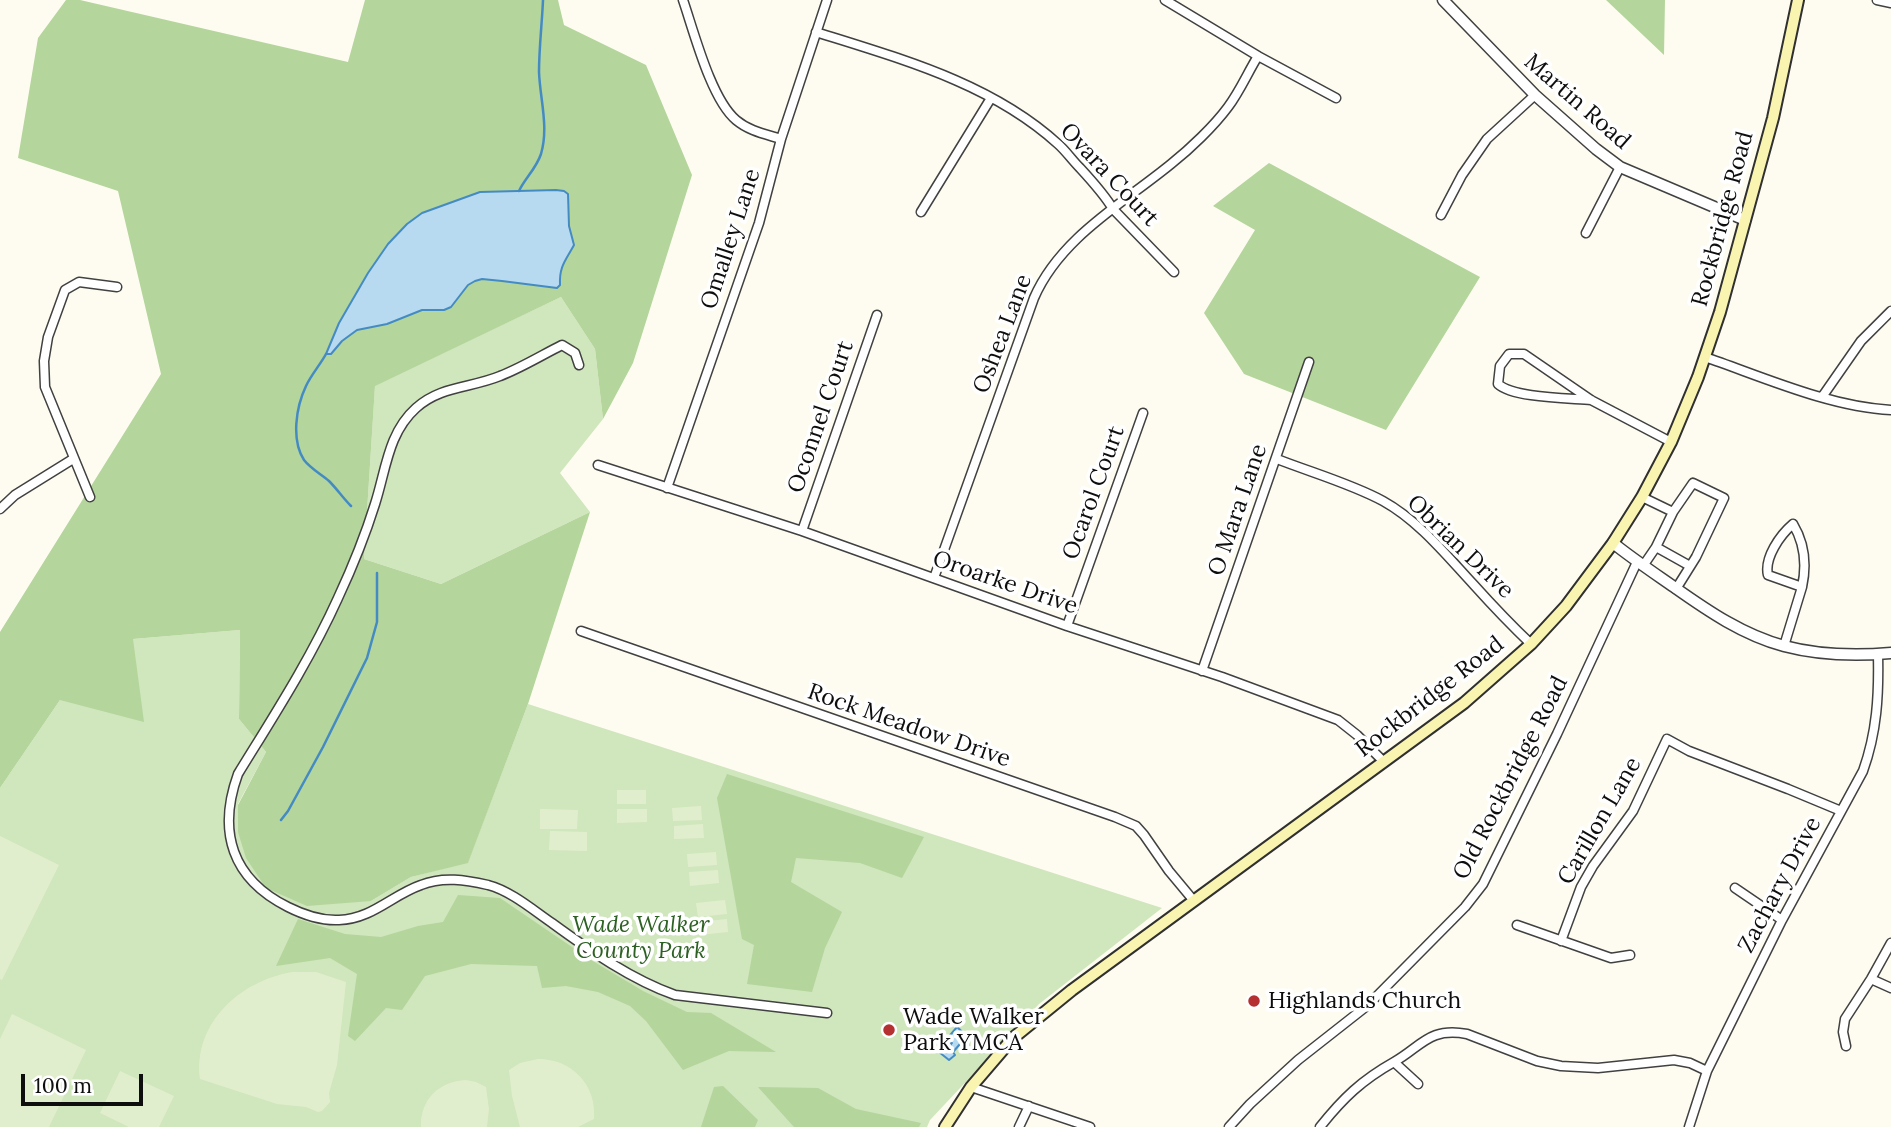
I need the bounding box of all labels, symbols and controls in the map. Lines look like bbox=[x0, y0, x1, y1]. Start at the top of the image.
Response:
street label: Martin Road bbox=[1518, 48, 1636, 156]
street label: Ovara Court bbox=[1054, 117, 1164, 233]
street label: Rockbridge Road bbox=[1686, 128, 1760, 310]
street label: Omalley Lane bbox=[695, 165, 767, 313]
street label: Oshea Lane bbox=[968, 271, 1038, 397]
street label: Oconnel Court bbox=[782, 337, 860, 497]
street label: Ocarol Court bbox=[1057, 422, 1131, 564]
street label: O Mara Lane bbox=[1203, 441, 1273, 579]
street label: Obrian Drive bbox=[1401, 489, 1519, 605]
street label: Oroarke Drive bbox=[929, 545, 1081, 621]
street label: Rockbridge Road bbox=[1350, 631, 1510, 763]
street label: Old Rockbridge Road bbox=[1448, 672, 1574, 884]
street label: Rock Meadow Drive bbox=[804, 678, 1014, 774]
street label: Carillon Lane bbox=[1552, 752, 1648, 890]
street label: Zachary Drive bbox=[1733, 812, 1827, 958]
park label: Wade Walker County Park bbox=[572, 911, 710, 965]
place label: Highlands Church bbox=[1268, 987, 1461, 1015]
marker: Highlands Church bbox=[1246, 993, 1262, 1009]
place label: Wade Walker Park YMCA bbox=[903, 1003, 1044, 1057]
marker: Wade Walker Park YMCA bbox=[881, 1022, 897, 1038]
scale bar bbox=[24, 1060, 147, 1104]
text: 100 m bbox=[34, 1072, 92, 1099]

